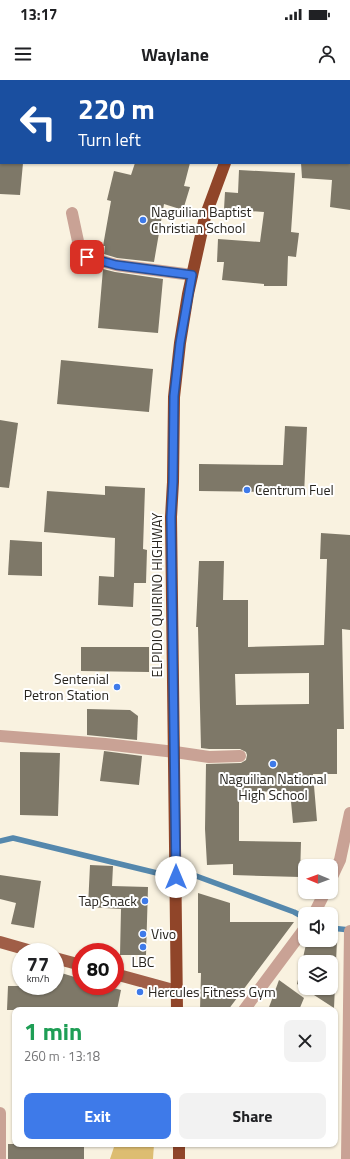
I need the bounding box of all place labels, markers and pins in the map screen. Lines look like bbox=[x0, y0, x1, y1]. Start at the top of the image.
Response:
place label: Naguilian Baptist Christian School bbox=[151, 201, 252, 238]
marker: Naguilian Baptist Christian School bbox=[138, 215, 148, 225]
pin bbox=[70, 240, 104, 274]
place label: Centrum Fuel bbox=[255, 479, 334, 500]
marker: Centrum Fuel bbox=[242, 485, 252, 495]
place label: Sentenial Petron Station bbox=[24, 668, 109, 705]
marker: Sentenial Petron Station bbox=[112, 682, 122, 692]
marker: Naguilian National High School bbox=[268, 759, 278, 769]
place label: Naguilian National High School bbox=[219, 768, 327, 805]
place label: Tap Snack bbox=[78, 890, 137, 911]
marker: Tap Snack bbox=[140, 896, 150, 906]
place label: Vivo bbox=[151, 923, 176, 944]
marker: Vivo bbox=[138, 929, 148, 939]
marker: LBC bbox=[138, 942, 148, 952]
place label: LBC bbox=[132, 951, 155, 972]
place label: Hercules Fitness Gym bbox=[148, 981, 276, 1002]
marker: Hercules Fitness Gym bbox=[135, 987, 145, 997]

